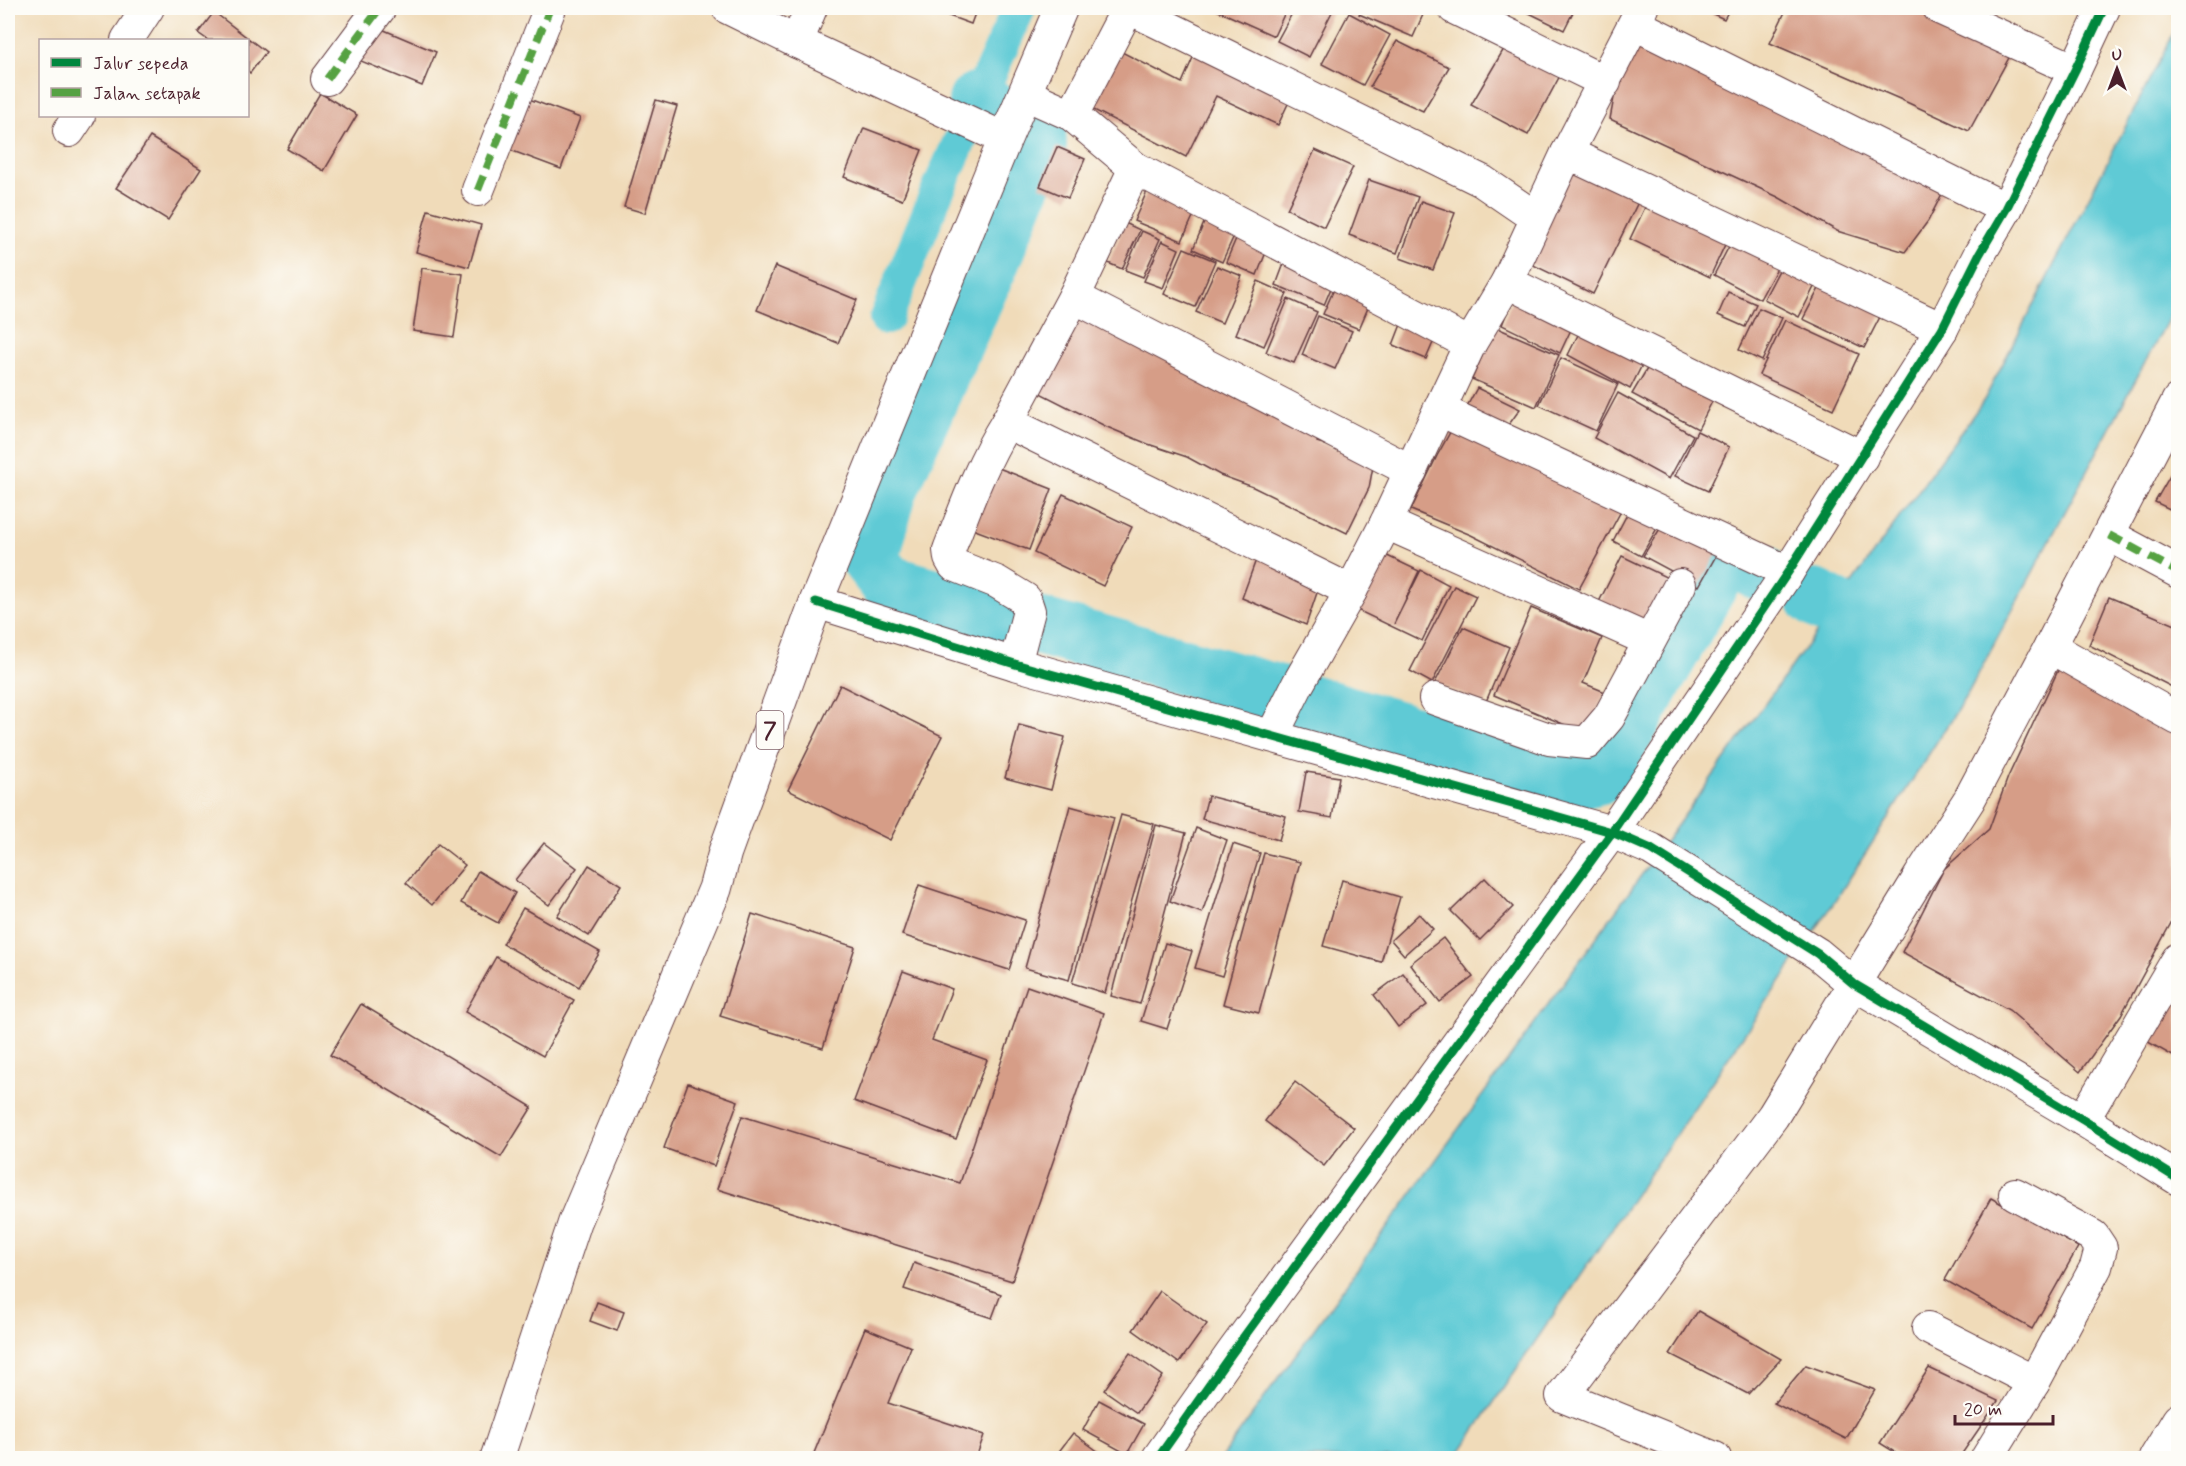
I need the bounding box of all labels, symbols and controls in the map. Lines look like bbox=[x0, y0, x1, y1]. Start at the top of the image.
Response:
legend bbox=[39, 39, 249, 117]
north arrow bbox=[2087, 39, 2147, 99]
text: U bbox=[2112, 45, 2122, 66]
text: Jalur sepeda bbox=[93, 52, 189, 76]
text: Jalan setapak bbox=[93, 82, 201, 106]
road number: 7 bbox=[756, 711, 784, 749]
scale bar bbox=[1955, 1388, 2052, 1426]
text: 20 m bbox=[1964, 1398, 2002, 1422]

